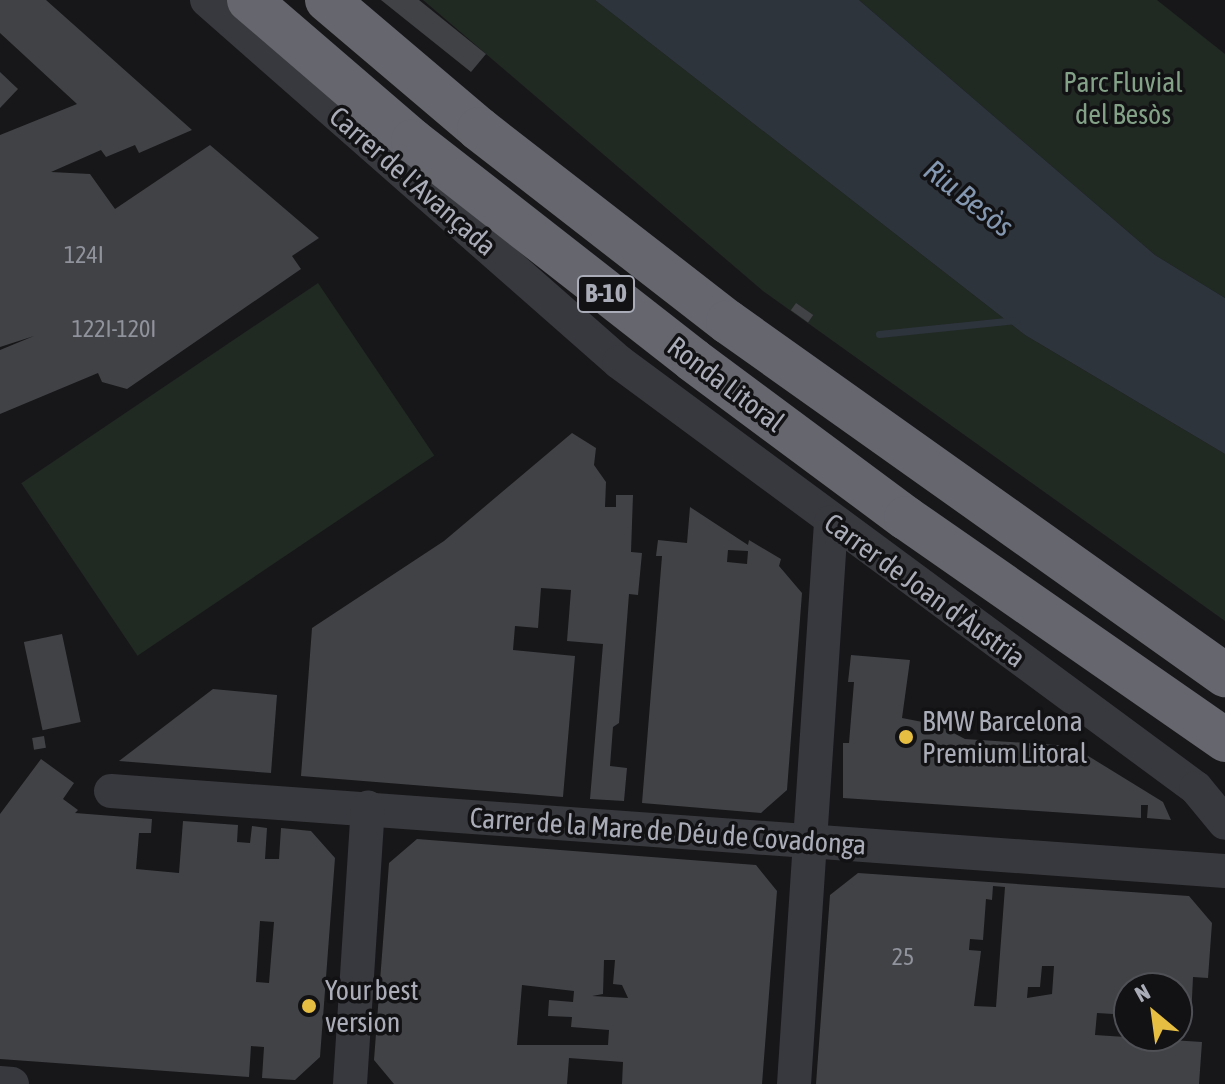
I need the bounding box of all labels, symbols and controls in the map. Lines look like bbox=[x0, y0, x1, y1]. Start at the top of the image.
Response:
park label: Parc Fluvial del Besòs bbox=[1063, 65, 1183, 131]
street label: Carrer de l'Avançada bbox=[323, 99, 503, 263]
water label: Riu Besòs bbox=[917, 152, 1021, 244]
house number: 124I bbox=[64, 241, 104, 269]
road number: B-10 bbox=[576, 272, 636, 316]
house number: 122I-120I bbox=[72, 315, 156, 343]
street label: Ronda Litoral bbox=[661, 329, 791, 439]
street label: Carrer de Joan d'Àustria bbox=[818, 506, 1032, 674]
place label: BMW Barcelona Premium Litoral bbox=[922, 704, 1087, 770]
marker: BMW Barcelona Premium Litoral bbox=[897, 728, 915, 746]
street label: Carrer de la Mare de Déu de Covadonga bbox=[469, 800, 867, 862]
house number: 25 bbox=[892, 943, 914, 971]
north arrow bbox=[1113, 972, 1193, 1052]
place label: Your best version bbox=[325, 973, 418, 1039]
text: N bbox=[1130, 978, 1154, 1007]
marker: Your best version bbox=[300, 997, 318, 1015]

